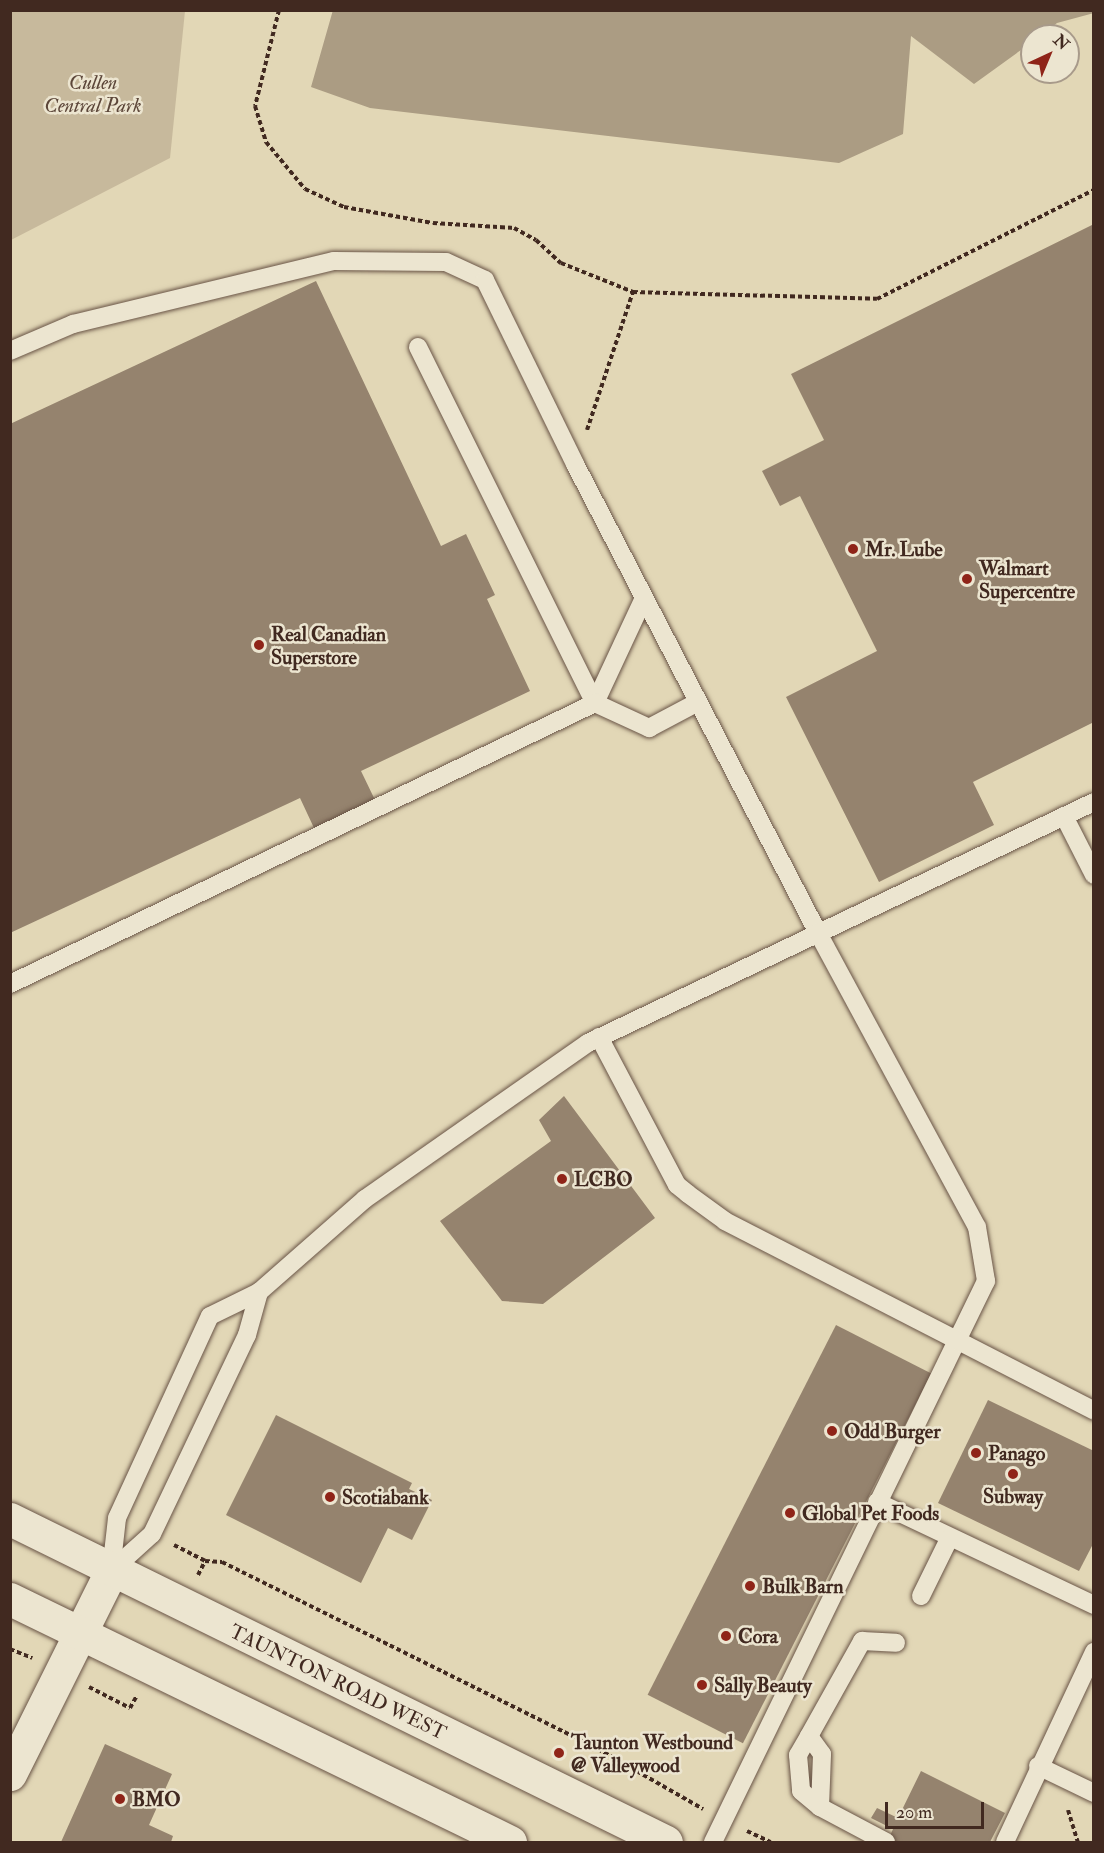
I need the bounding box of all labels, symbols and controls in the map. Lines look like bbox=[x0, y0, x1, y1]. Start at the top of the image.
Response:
north arrow bbox=[1020, 24, 1080, 84]
text: N bbox=[1049, 30, 1073, 55]
park label: Cullen Central Park bbox=[44, 70, 142, 117]
place label: Mr. Lube bbox=[865, 537, 943, 561]
marker: Mr. Lube bbox=[846, 542, 860, 556]
place label: Walmart Supercentre bbox=[979, 556, 1075, 603]
marker: Walmart Supercentre bbox=[960, 572, 974, 586]
place label: Real Canadian Superstore bbox=[271, 622, 386, 669]
marker: Real Canadian Superstore bbox=[252, 638, 266, 652]
place label: LCBO bbox=[574, 1167, 633, 1191]
marker: LCBO bbox=[555, 1172, 569, 1186]
place label: Odd Burger bbox=[844, 1419, 941, 1443]
marker: Odd Burger bbox=[825, 1424, 839, 1438]
place label: Panago bbox=[988, 1441, 1045, 1465]
marker: Panago bbox=[969, 1446, 983, 1460]
marker: Subway bbox=[1006, 1467, 1020, 1481]
place label: Subway bbox=[983, 1484, 1043, 1508]
place label: Scotiabank bbox=[342, 1485, 429, 1509]
marker: Scotiabank bbox=[323, 1490, 337, 1504]
place label: Global Pet Foods bbox=[802, 1501, 939, 1525]
marker: Global Pet Foods bbox=[783, 1506, 797, 1520]
place label: Bulk Barn bbox=[762, 1574, 843, 1598]
marker: Bulk Barn bbox=[743, 1579, 757, 1593]
street label: TAUNTON ROAD WEST bbox=[226, 1619, 450, 1745]
place label: Cora bbox=[738, 1624, 778, 1648]
marker: Cora bbox=[719, 1629, 733, 1643]
place label: Sally Beauty bbox=[714, 1673, 812, 1697]
marker: Sally Beauty bbox=[695, 1678, 709, 1692]
place label: Taunton Westbound @ Valleywood bbox=[571, 1730, 733, 1777]
marker: Taunton Westbound @ Valleywood bbox=[552, 1746, 566, 1760]
place label: BMO bbox=[132, 1787, 181, 1811]
scale bar bbox=[888, 1790, 987, 1828]
marker: BMO bbox=[113, 1792, 127, 1806]
text: 20 m bbox=[896, 1801, 932, 1824]

